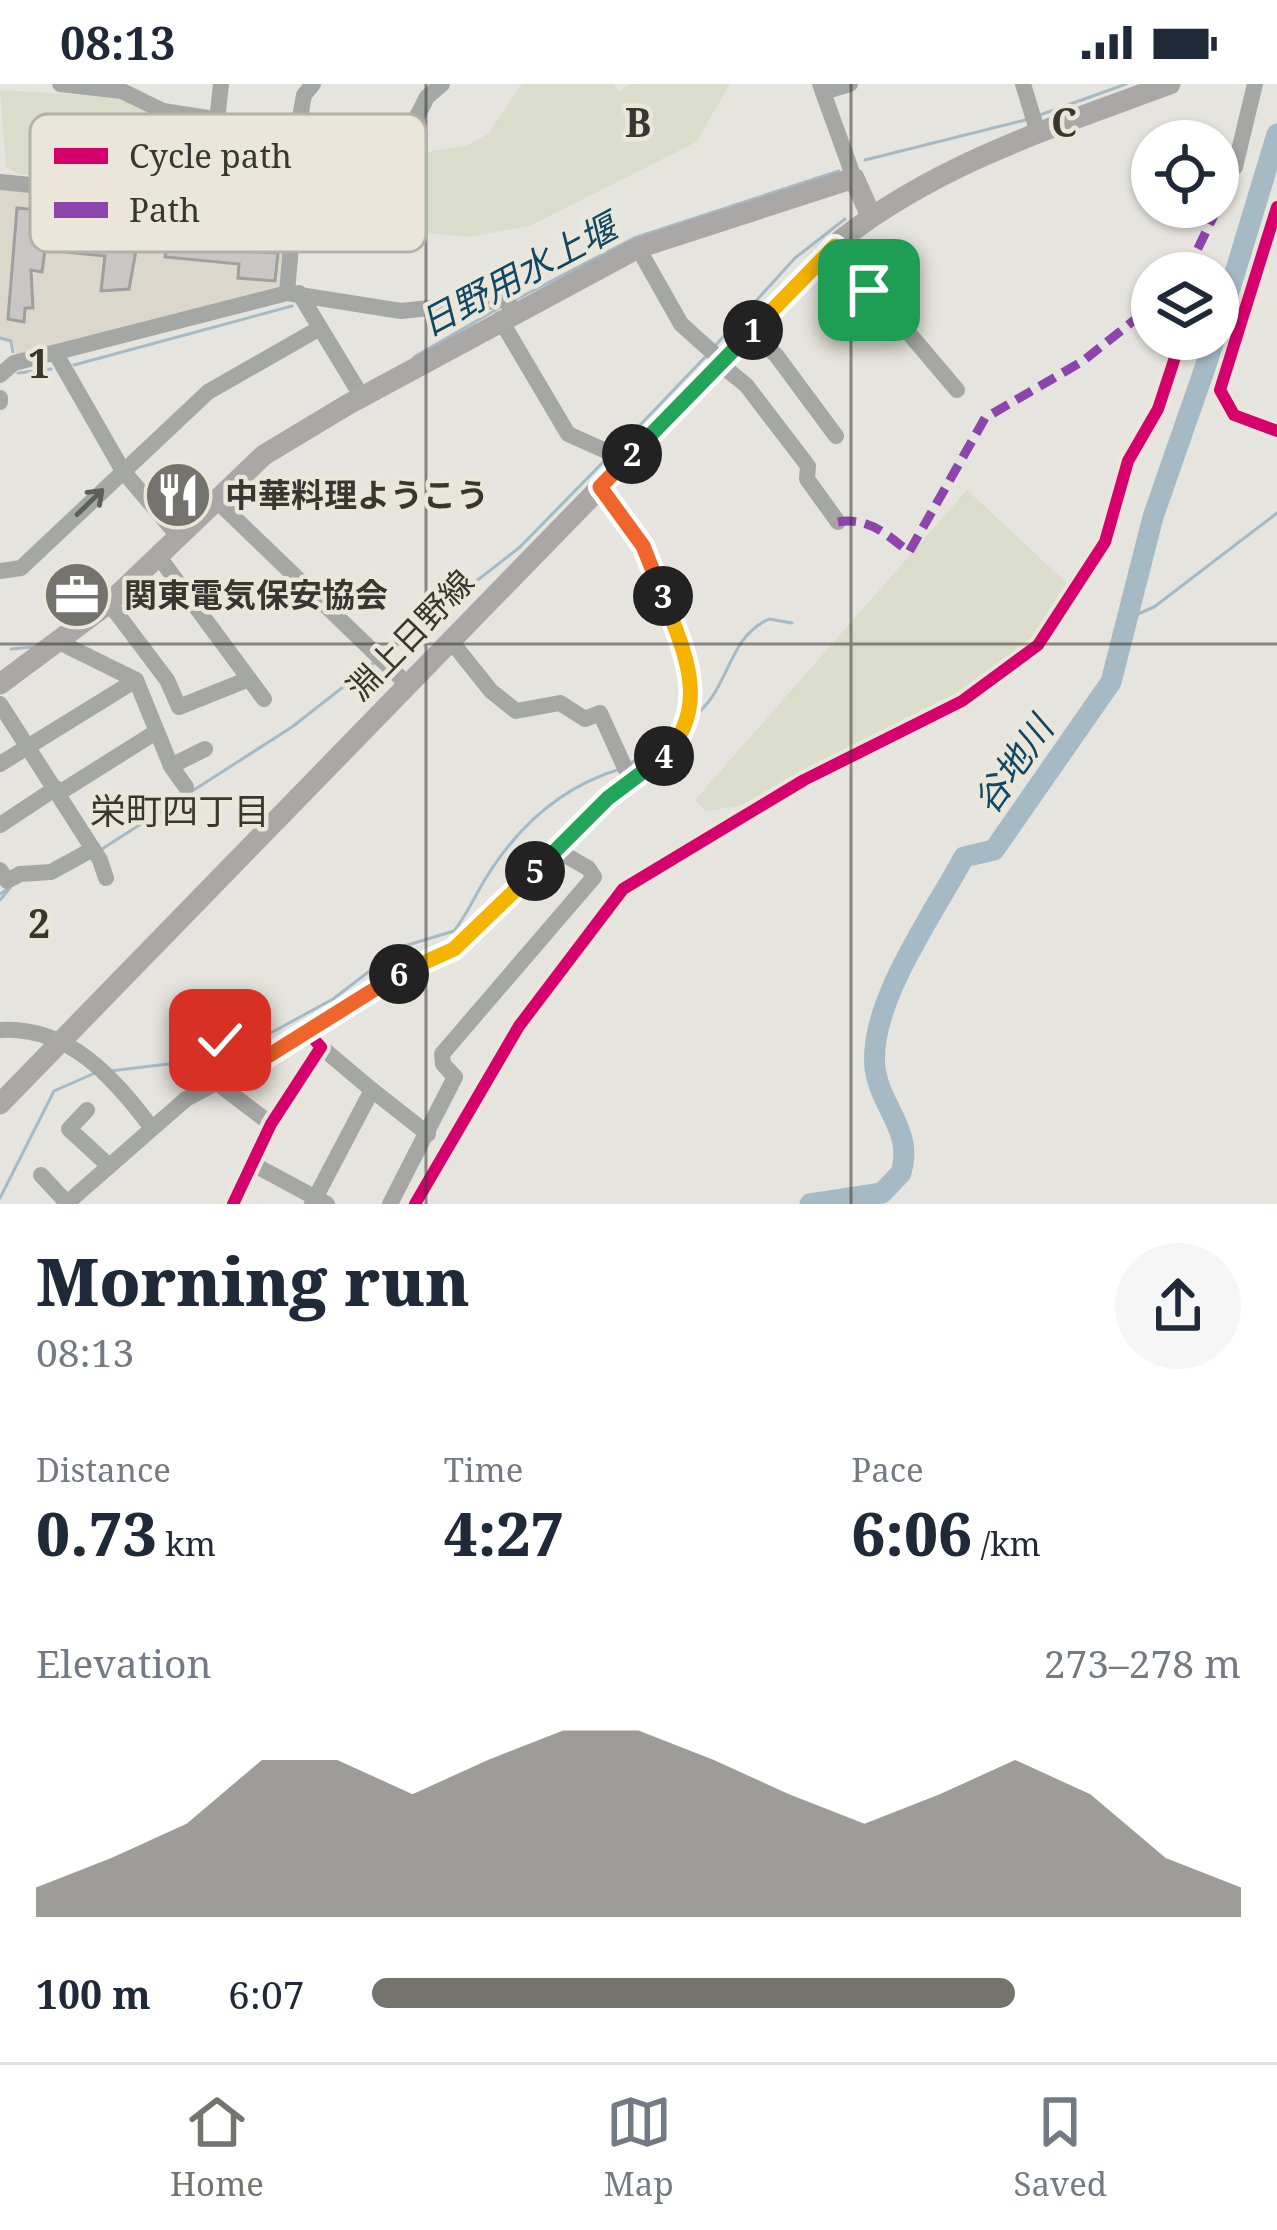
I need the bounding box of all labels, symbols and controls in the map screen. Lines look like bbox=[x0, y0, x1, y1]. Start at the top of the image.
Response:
text: 08:13 bbox=[60, 12, 175, 73]
text: B bbox=[625, 95, 651, 148]
text: C bbox=[1051, 95, 1077, 148]
legend bbox=[30, 114, 426, 252]
map controls bbox=[1131, 120, 1239, 360]
button: locate bbox=[1131, 120, 1239, 228]
text: Cycle path bbox=[129, 133, 292, 178]
text: Path bbox=[129, 187, 200, 232]
water label: 日野用水上堰 bbox=[411, 199, 630, 347]
pin bbox=[818, 239, 920, 341]
button: layers bbox=[1131, 252, 1239, 360]
icon: arrive bbox=[836, 257, 902, 323]
pin: 1 bbox=[723, 300, 783, 360]
text: 1 bbox=[744, 307, 762, 352]
text: 1 bbox=[28, 336, 50, 389]
pin: 2 bbox=[602, 424, 662, 484]
text: 2 bbox=[623, 431, 641, 476]
restaurant icon: 中華料理ようこう bbox=[143, 460, 213, 530]
place label: 中華料理ようこう bbox=[225, 472, 489, 517]
one-way arrow bbox=[75, 489, 105, 517]
office icon: 関東電気保安協会 bbox=[42, 560, 112, 630]
street label: 淵上日野線 bbox=[336, 560, 483, 710]
pin: 3 bbox=[633, 566, 693, 626]
place label: 関東電気保安協会 bbox=[124, 572, 388, 617]
text: 3 bbox=[654, 573, 672, 618]
water label: 谷地川 bbox=[962, 703, 1066, 823]
pin: 4 bbox=[634, 726, 694, 786]
text: 4 bbox=[655, 733, 673, 778]
district label: 栄町四丁目 bbox=[90, 786, 270, 835]
pin: 5 bbox=[505, 841, 565, 901]
text: 5 bbox=[526, 848, 544, 893]
text: 2 bbox=[28, 896, 50, 949]
pin: 6 bbox=[369, 944, 429, 1004]
text: 6 bbox=[390, 951, 408, 996]
pin bbox=[169, 989, 271, 1091]
icon: check bbox=[187, 1007, 253, 1073]
text: Morning run bbox=[36, 1235, 470, 1325]
button: share bbox=[1115, 1243, 1241, 1369]
text: 08:13 bbox=[36, 1325, 134, 1378]
text: Distance bbox=[36, 1447, 171, 1492]
text: Time bbox=[444, 1447, 523, 1492]
text: Pace bbox=[851, 1447, 924, 1492]
text: 0.73 bbox=[36, 1492, 157, 1574]
text: 4:27 bbox=[444, 1492, 564, 1574]
text: 6:06 bbox=[851, 1492, 972, 1574]
text: km bbox=[157, 1521, 216, 1566]
text: /km bbox=[972, 1521, 1041, 1566]
text: Elevation bbox=[36, 1636, 212, 1689]
text: 273–278 m bbox=[1044, 1636, 1241, 1689]
text: 100 m bbox=[36, 1967, 151, 2020]
text: 6:07 bbox=[228, 1967, 305, 2020]
tab: Home bbox=[170, 2089, 264, 2206]
tab: Map bbox=[604, 2089, 674, 2206]
tab: Saved bbox=[1014, 2089, 1107, 2206]

